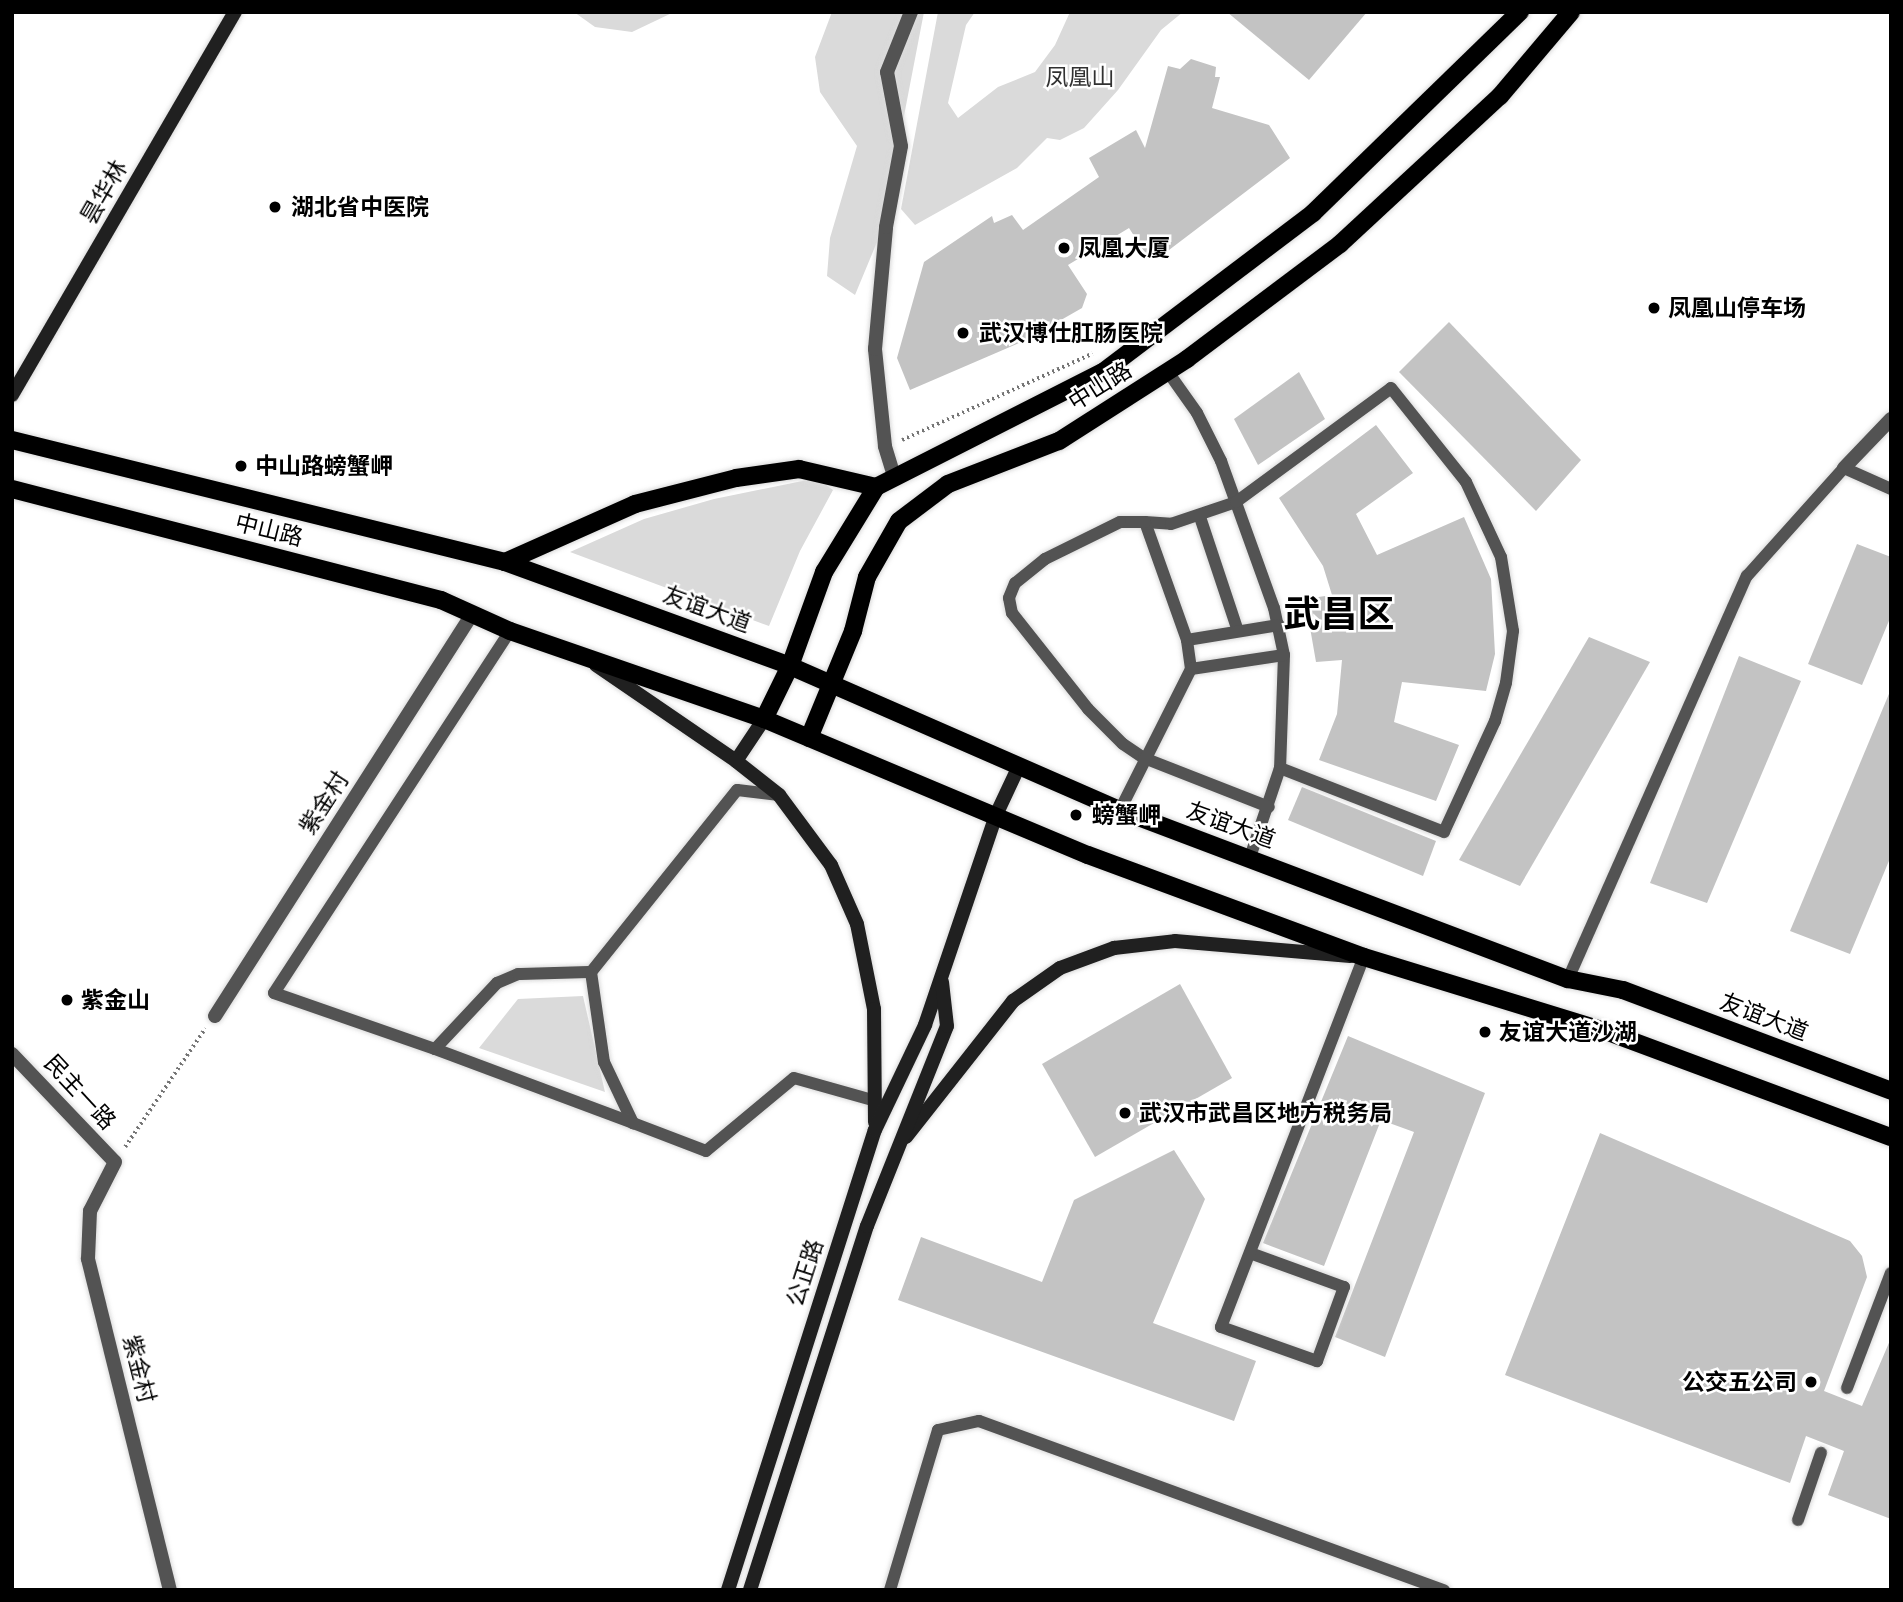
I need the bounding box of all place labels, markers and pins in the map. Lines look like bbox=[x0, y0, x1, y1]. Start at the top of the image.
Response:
place label: 湖北省中医院 bbox=[291, 193, 429, 221]
marker: 湖北省中医院 bbox=[265, 197, 285, 217]
place label: 凤凰大厦 bbox=[1078, 234, 1170, 262]
marker: 凤凰大厦 bbox=[1056, 240, 1072, 256]
place label: 凤凰山停车场 bbox=[1668, 294, 1806, 322]
marker: 凤凰山停车场 bbox=[1646, 300, 1662, 316]
place label: 武汉博仕肛肠医院 bbox=[979, 319, 1163, 347]
marker: 武汉博仕肛肠医院 bbox=[953, 323, 973, 343]
place label: 中山路螃蟹岬 bbox=[255, 452, 393, 480]
marker: 中山路螃蟹岬 bbox=[233, 458, 249, 474]
place label: 螃蟹岬 bbox=[1092, 801, 1161, 829]
marker: 螃蟹岬 bbox=[1066, 805, 1086, 825]
place label: 紫金山 bbox=[81, 986, 150, 1014]
marker: 紫金山 bbox=[59, 992, 75, 1008]
place label: 友谊大道沙湖 bbox=[1499, 1018, 1637, 1046]
marker: 友谊大道沙湖 bbox=[1477, 1024, 1493, 1040]
place label: 武汉市武昌区地方税务局 bbox=[1139, 1099, 1392, 1127]
marker: 武汉市武昌区地方税务局 bbox=[1117, 1105, 1133, 1121]
place label: 公交五公司 bbox=[1682, 1368, 1797, 1396]
marker: 公交五公司 bbox=[1803, 1374, 1819, 1390]

